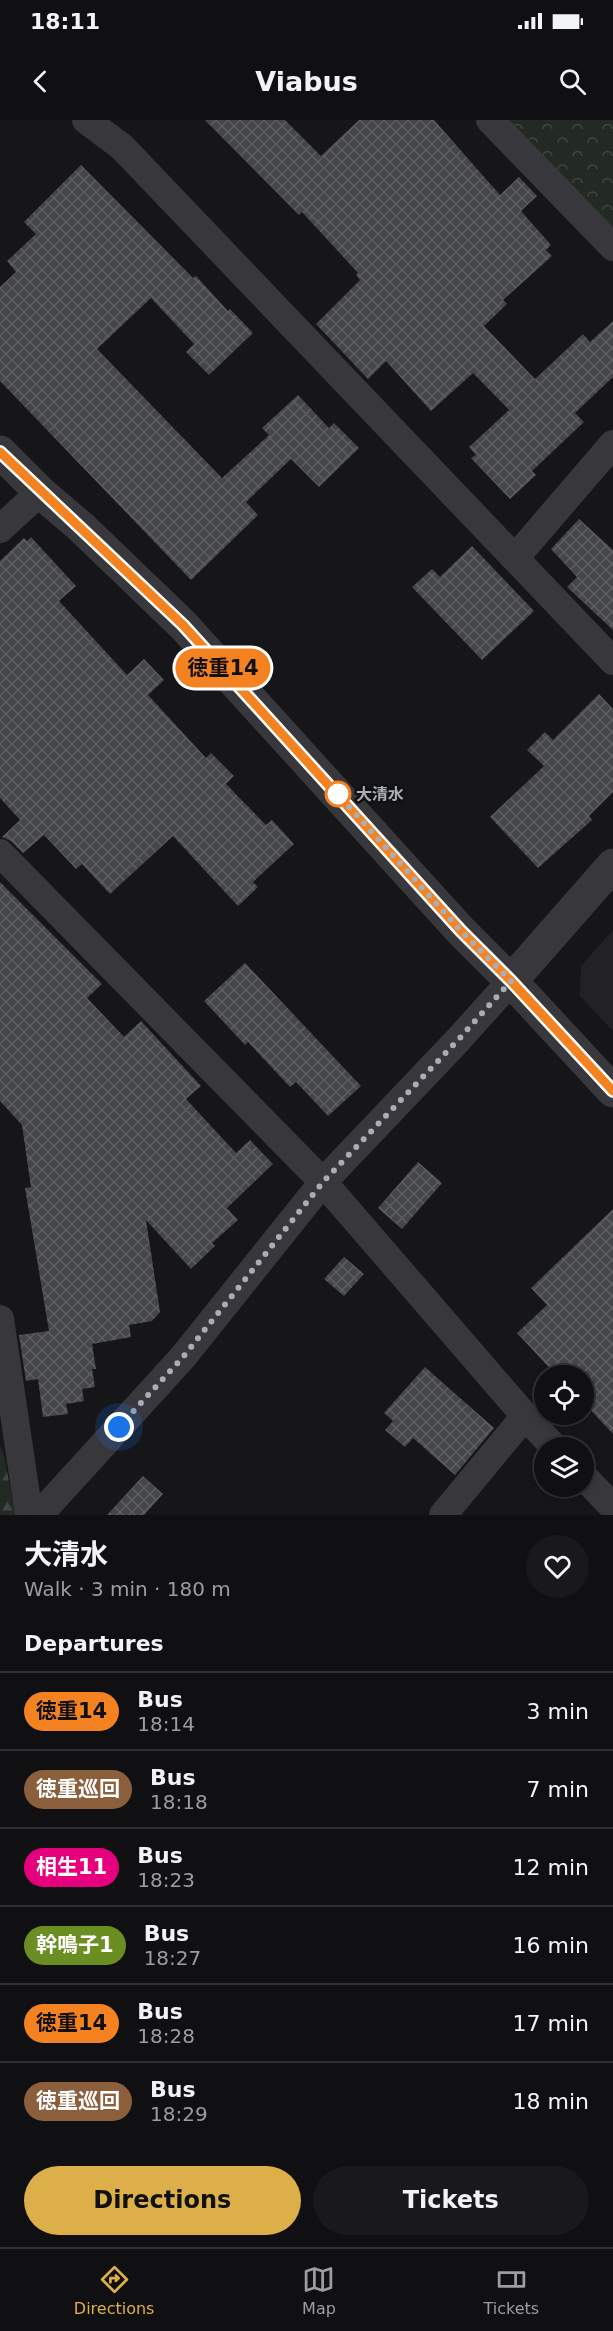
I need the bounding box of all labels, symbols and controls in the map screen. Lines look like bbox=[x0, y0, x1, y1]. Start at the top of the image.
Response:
text: 18:11 bbox=[30, 9, 100, 34]
icon: back bbox=[24, 65, 57, 98]
icon: search bbox=[556, 65, 589, 98]
text: Viabus bbox=[255, 66, 358, 97]
line badge: 徳重14 bbox=[181, 648, 265, 688]
text: 徳重14 bbox=[187, 656, 259, 680]
marker: 大清水 bbox=[325, 781, 351, 807]
place label: 大清水 bbox=[356, 785, 404, 804]
map controls bbox=[534, 1365, 594, 1497]
button: locate bbox=[534, 1365, 594, 1425]
your location bbox=[104, 1412, 134, 1442]
button: layers bbox=[534, 1437, 594, 1497]
button: heart bbox=[526, 1535, 589, 1598]
text: 大清水 bbox=[24, 1538, 108, 1571]
text: Walk · 3 min · 180 m bbox=[24, 1577, 231, 1601]
text: Departures bbox=[24, 1631, 164, 1656]
text: Bus bbox=[137, 1687, 183, 1712]
text: 徳重14 bbox=[36, 1699, 107, 1723]
text: 3 min bbox=[527, 1699, 589, 1724]
text: 18:14 bbox=[137, 1712, 195, 1736]
text: Bus bbox=[150, 1765, 196, 1790]
text: 徳重巡回 bbox=[36, 1777, 120, 1801]
text: 7 min bbox=[527, 1777, 589, 1802]
text: 18:18 bbox=[150, 1790, 208, 1814]
text: Bus bbox=[137, 1843, 183, 1868]
text: 相生11 bbox=[36, 1855, 107, 1879]
text: 12 min bbox=[513, 1855, 589, 1880]
text: 18:23 bbox=[137, 1868, 195, 1892]
text: Bus bbox=[144, 1921, 189, 1946]
text: 幹鳴子1 bbox=[36, 1933, 114, 1957]
text: 16 min bbox=[513, 1933, 589, 1958]
text: 18:27 bbox=[144, 1946, 201, 1970]
text: Bus bbox=[137, 1999, 183, 2024]
text: 徳重14 bbox=[36, 2011, 107, 2035]
text: 17 min bbox=[513, 2011, 589, 2036]
text: 18:28 bbox=[137, 2024, 195, 2048]
text: Bus bbox=[150, 2077, 196, 2102]
text: 徳重巡回 bbox=[36, 2089, 120, 2113]
text: 18 min bbox=[513, 2089, 589, 2114]
text: 18:29 bbox=[150, 2102, 208, 2126]
button: Directions bbox=[24, 2166, 301, 2235]
button: Tickets bbox=[313, 2166, 589, 2235]
tab: Directions bbox=[74, 2263, 154, 2318]
tab: Map bbox=[302, 2263, 336, 2318]
tab: Tickets bbox=[483, 2263, 539, 2318]

